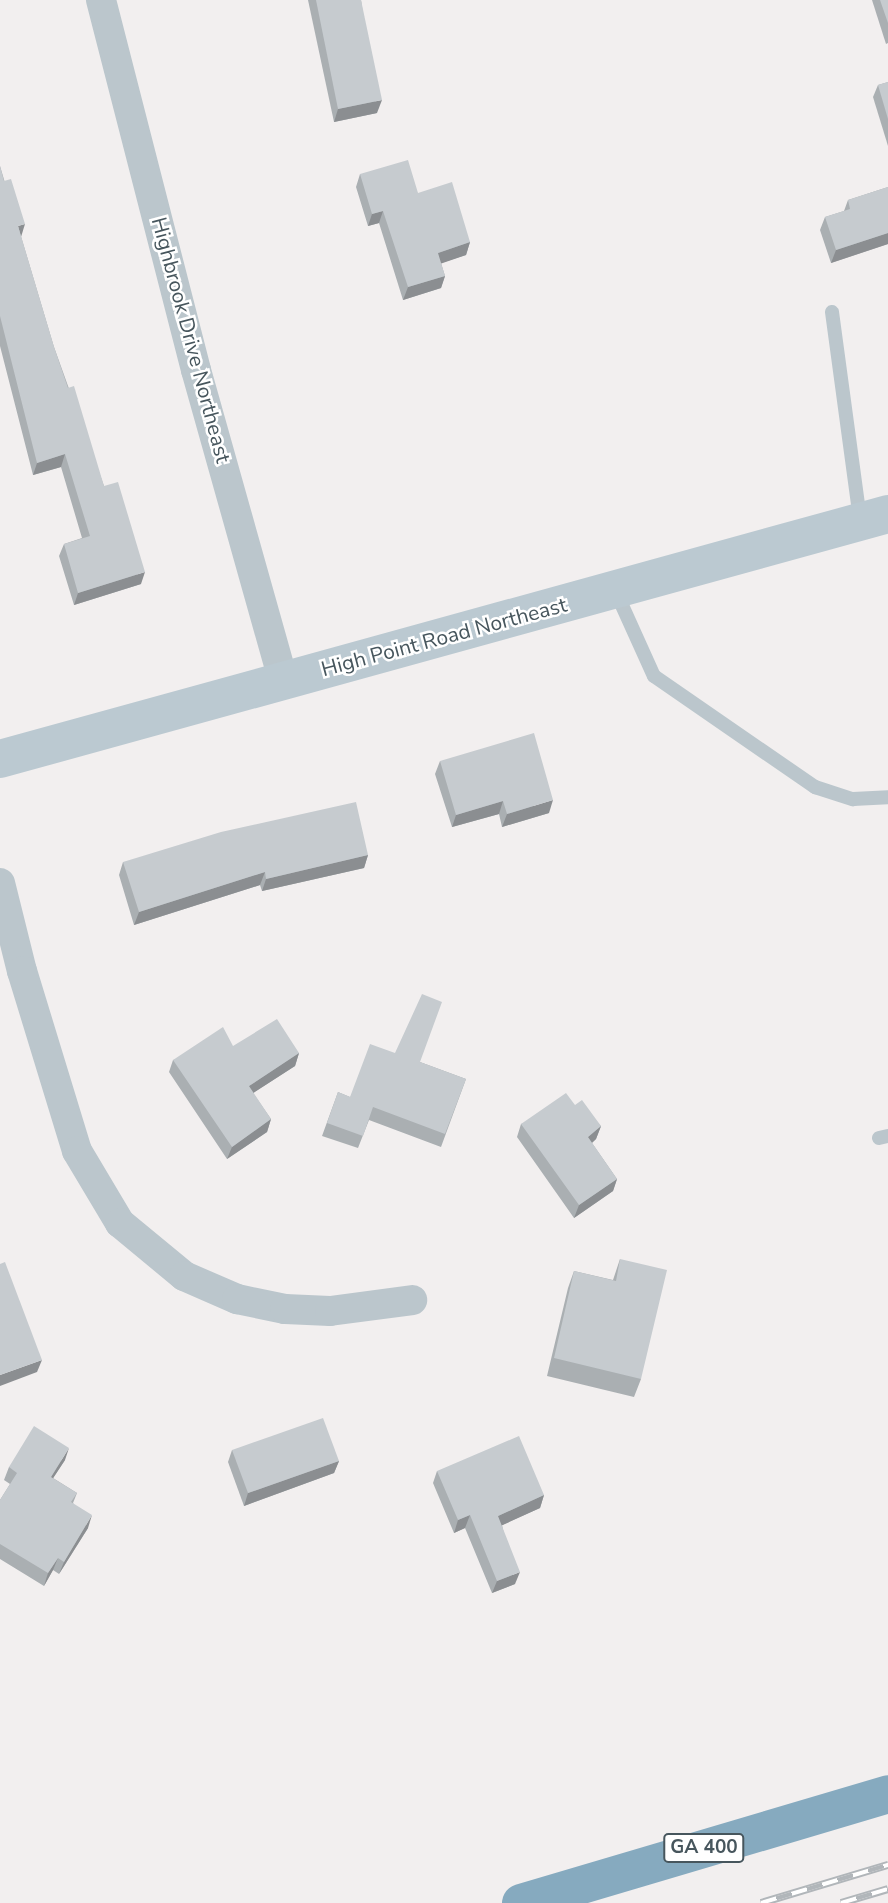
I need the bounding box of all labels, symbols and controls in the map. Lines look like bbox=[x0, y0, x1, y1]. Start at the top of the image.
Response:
street label: Highbrook Drive Northeast bbox=[146, 214, 236, 466]
street label: High Point Road Northeast bbox=[319, 592, 569, 682]
road number: GA 400 bbox=[662, 1832, 746, 1864]

